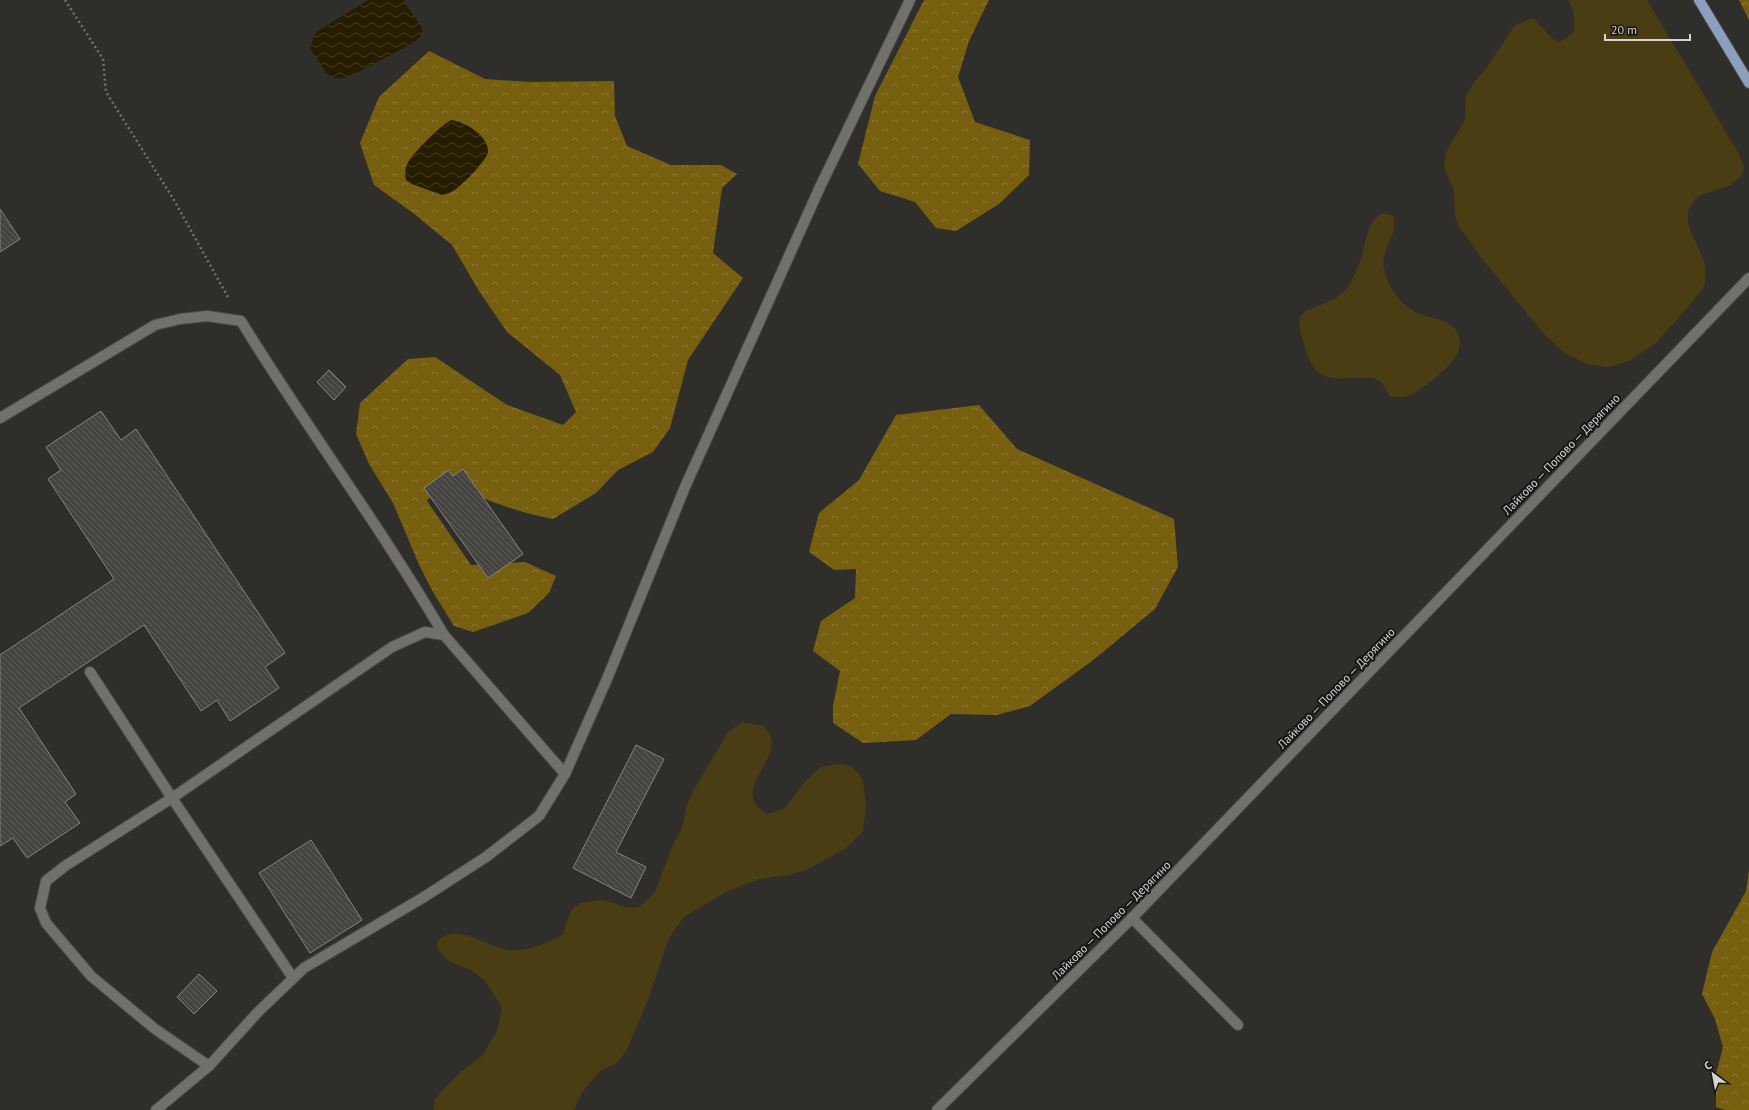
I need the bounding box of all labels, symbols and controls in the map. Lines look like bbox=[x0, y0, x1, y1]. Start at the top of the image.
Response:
scale bar bbox=[1605, 16, 1690, 42]
text: 20 m bbox=[1611, 22, 1637, 37]
street label: Лайково — Попово — Дерягино bbox=[1499, 390, 1623, 518]
street label: Лайково — Попово — Дерягино bbox=[1274, 624, 1398, 752]
street label: Лайково — Попово — Дерягино bbox=[1048, 857, 1174, 983]
north arrow bbox=[1693, 1054, 1733, 1094]
text: С bbox=[1701, 1058, 1714, 1073]

